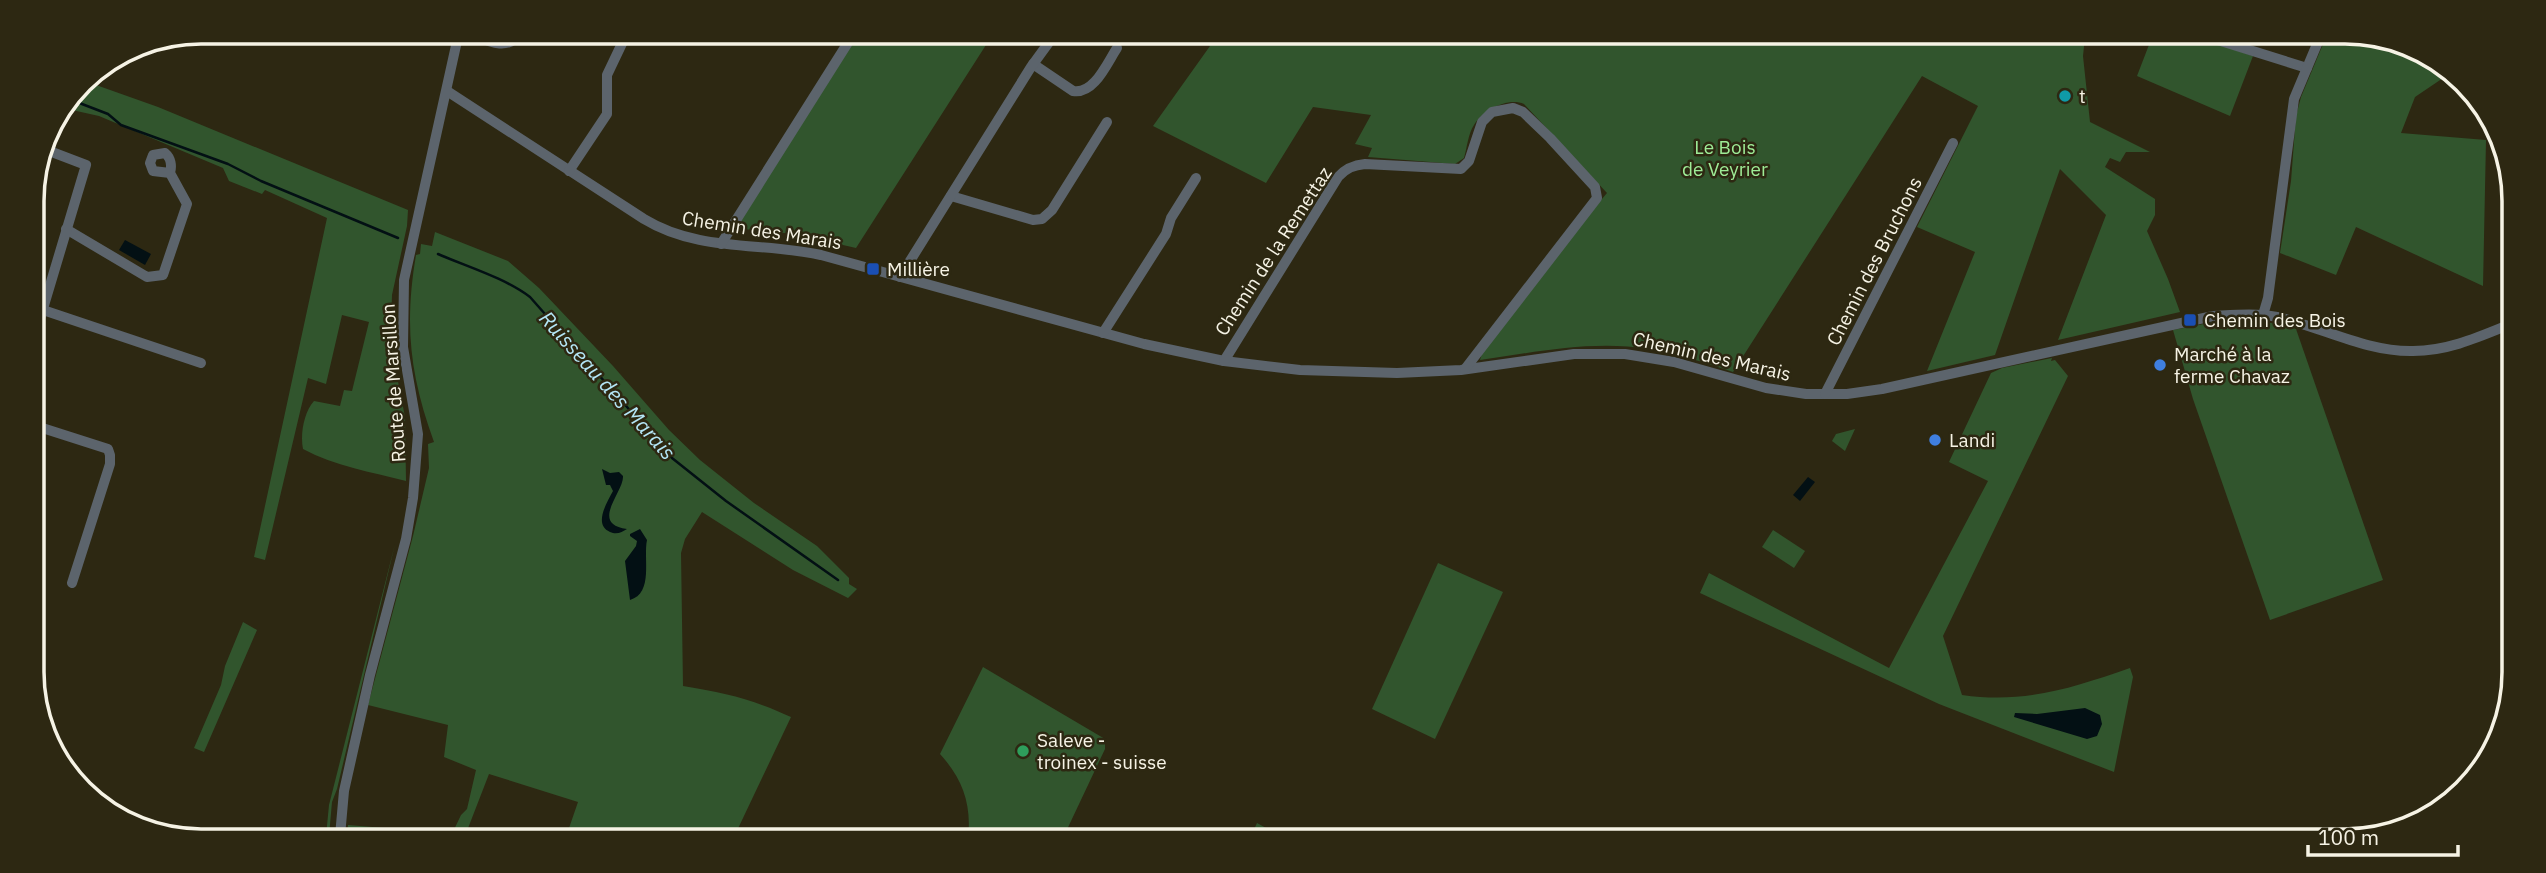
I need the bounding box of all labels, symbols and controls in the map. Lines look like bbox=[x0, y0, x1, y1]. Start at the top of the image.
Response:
place label: t bbox=[2079, 84, 2086, 108]
marker: t bbox=[2057, 88, 2073, 104]
park label: Le Bois de Veyrier bbox=[1682, 135, 1768, 181]
street label: Chemin de la Remettaz bbox=[1209, 162, 1337, 340]
street label: Chemin des Bruchons bbox=[1821, 173, 1927, 349]
street label: Chemin des Marais bbox=[680, 206, 844, 254]
place label: Millière bbox=[887, 257, 950, 281]
marker: Millière bbox=[865, 261, 881, 277]
street label: Route de Marsillon bbox=[375, 303, 411, 463]
water label: Ruisseau des Marais bbox=[534, 305, 682, 465]
place label: Chemin des Bois bbox=[2204, 308, 2346, 332]
marker: Chemin des Bois bbox=[2182, 312, 2198, 328]
street label: Chemin des Marais bbox=[1631, 326, 1793, 386]
place label: Marché à la ferme Chavaz bbox=[2174, 342, 2290, 388]
marker: Marché à la ferme Chavaz bbox=[2152, 357, 2168, 373]
place label: Landi bbox=[1949, 428, 1995, 452]
marker: Landi bbox=[1927, 432, 1943, 448]
place label: Saleve - troinex - suisse bbox=[1037, 728, 1167, 774]
marker: Saleve - troinex - suisse bbox=[1015, 743, 1031, 759]
scale bar bbox=[2308, 814, 2458, 858]
text: 100 m bbox=[2318, 823, 2379, 851]

